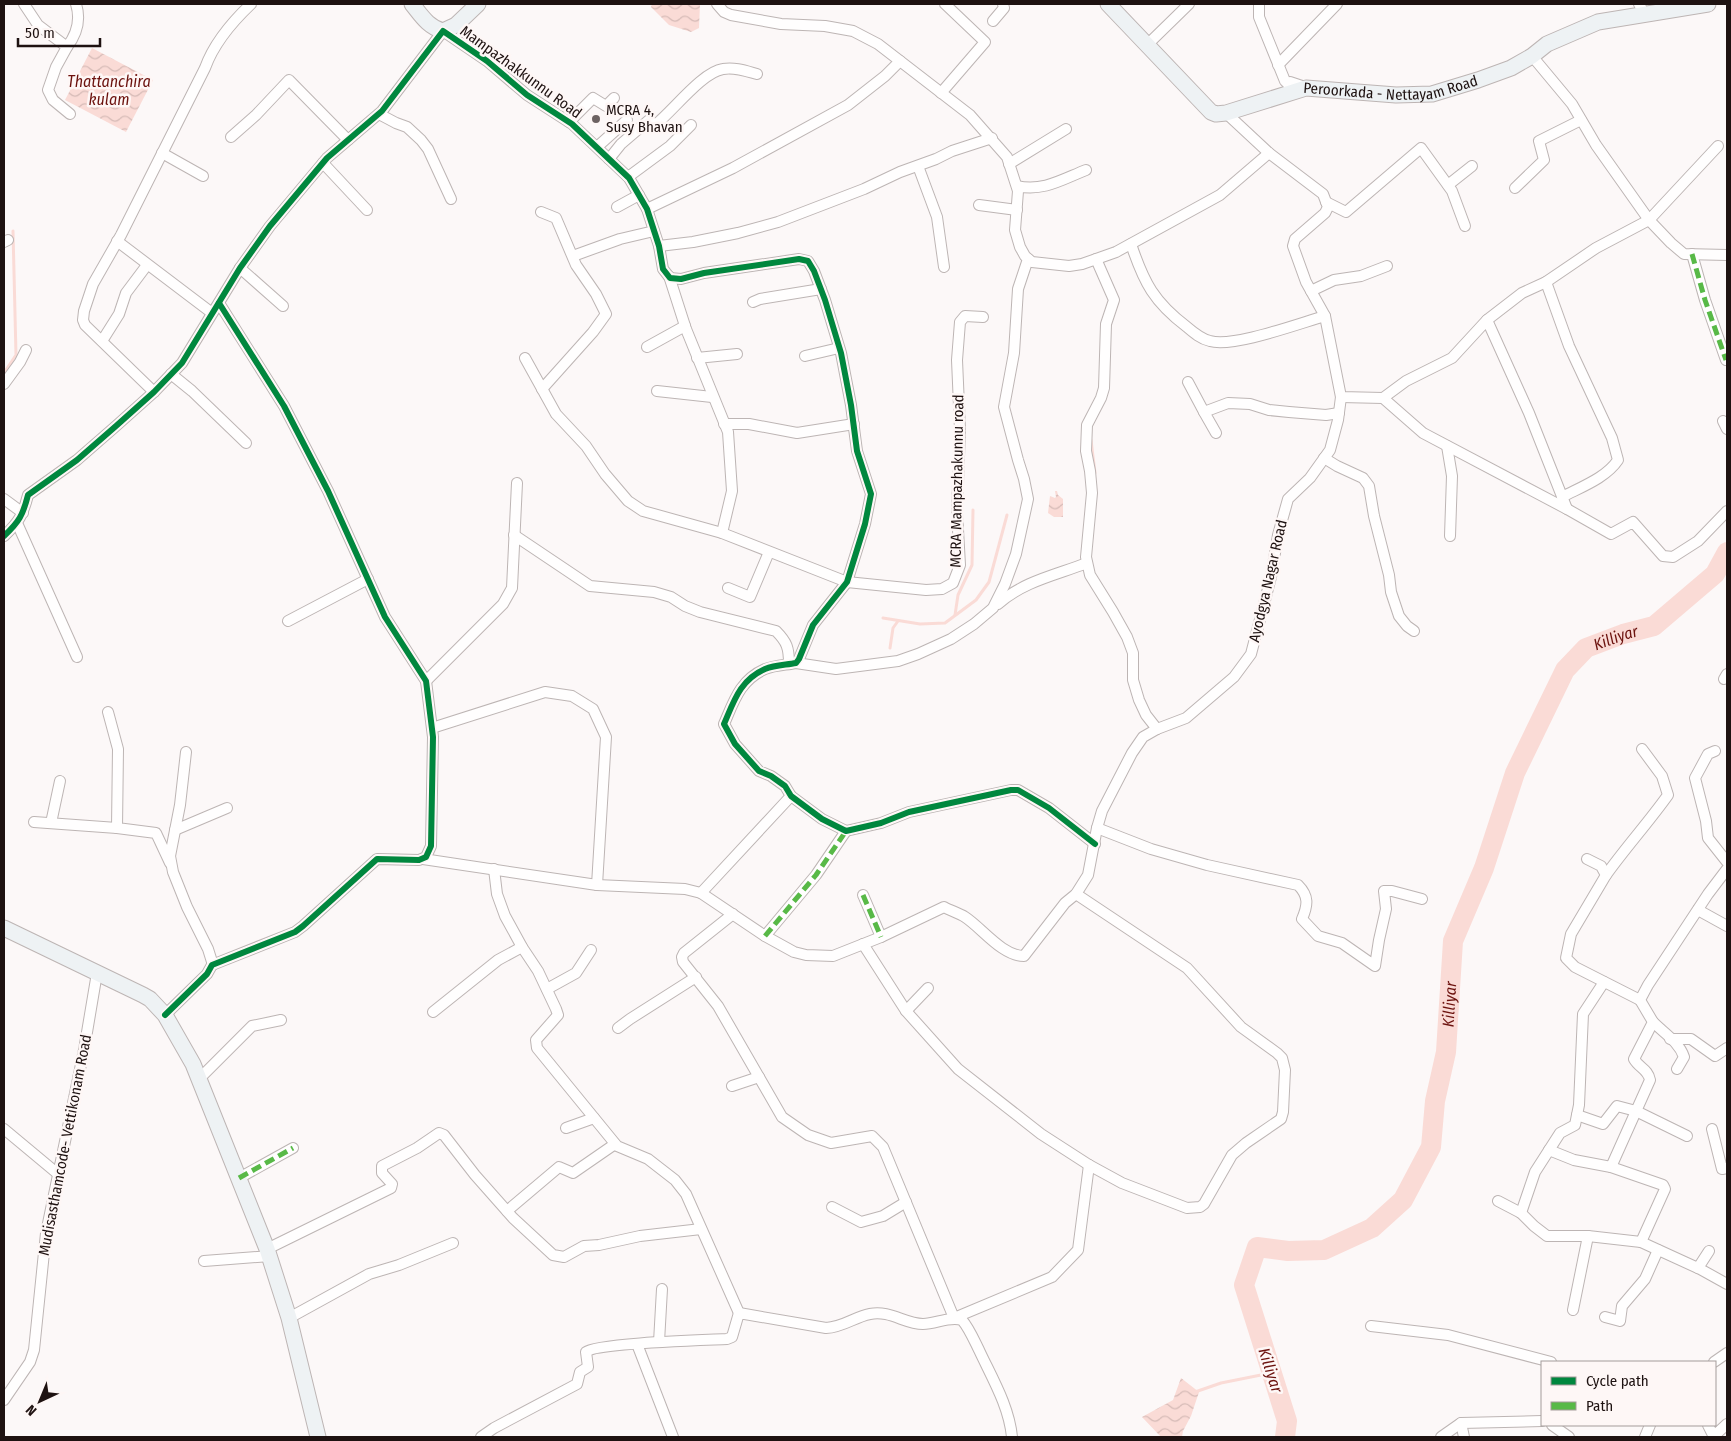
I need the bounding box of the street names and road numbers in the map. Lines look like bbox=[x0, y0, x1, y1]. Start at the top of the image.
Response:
street label: Mampazhakkunnu Road bbox=[457, 22, 585, 122]
street label: Peroorkada - Nettayam Road bbox=[1303, 72, 1480, 104]
street label: MCRA Mampazhakunnu road bbox=[946, 394, 968, 568]
street label: Ayodgya Nagar Road bbox=[1245, 518, 1291, 644]
street label: Mudisasthamcode- Vettikonam Road bbox=[35, 1033, 95, 1257]

